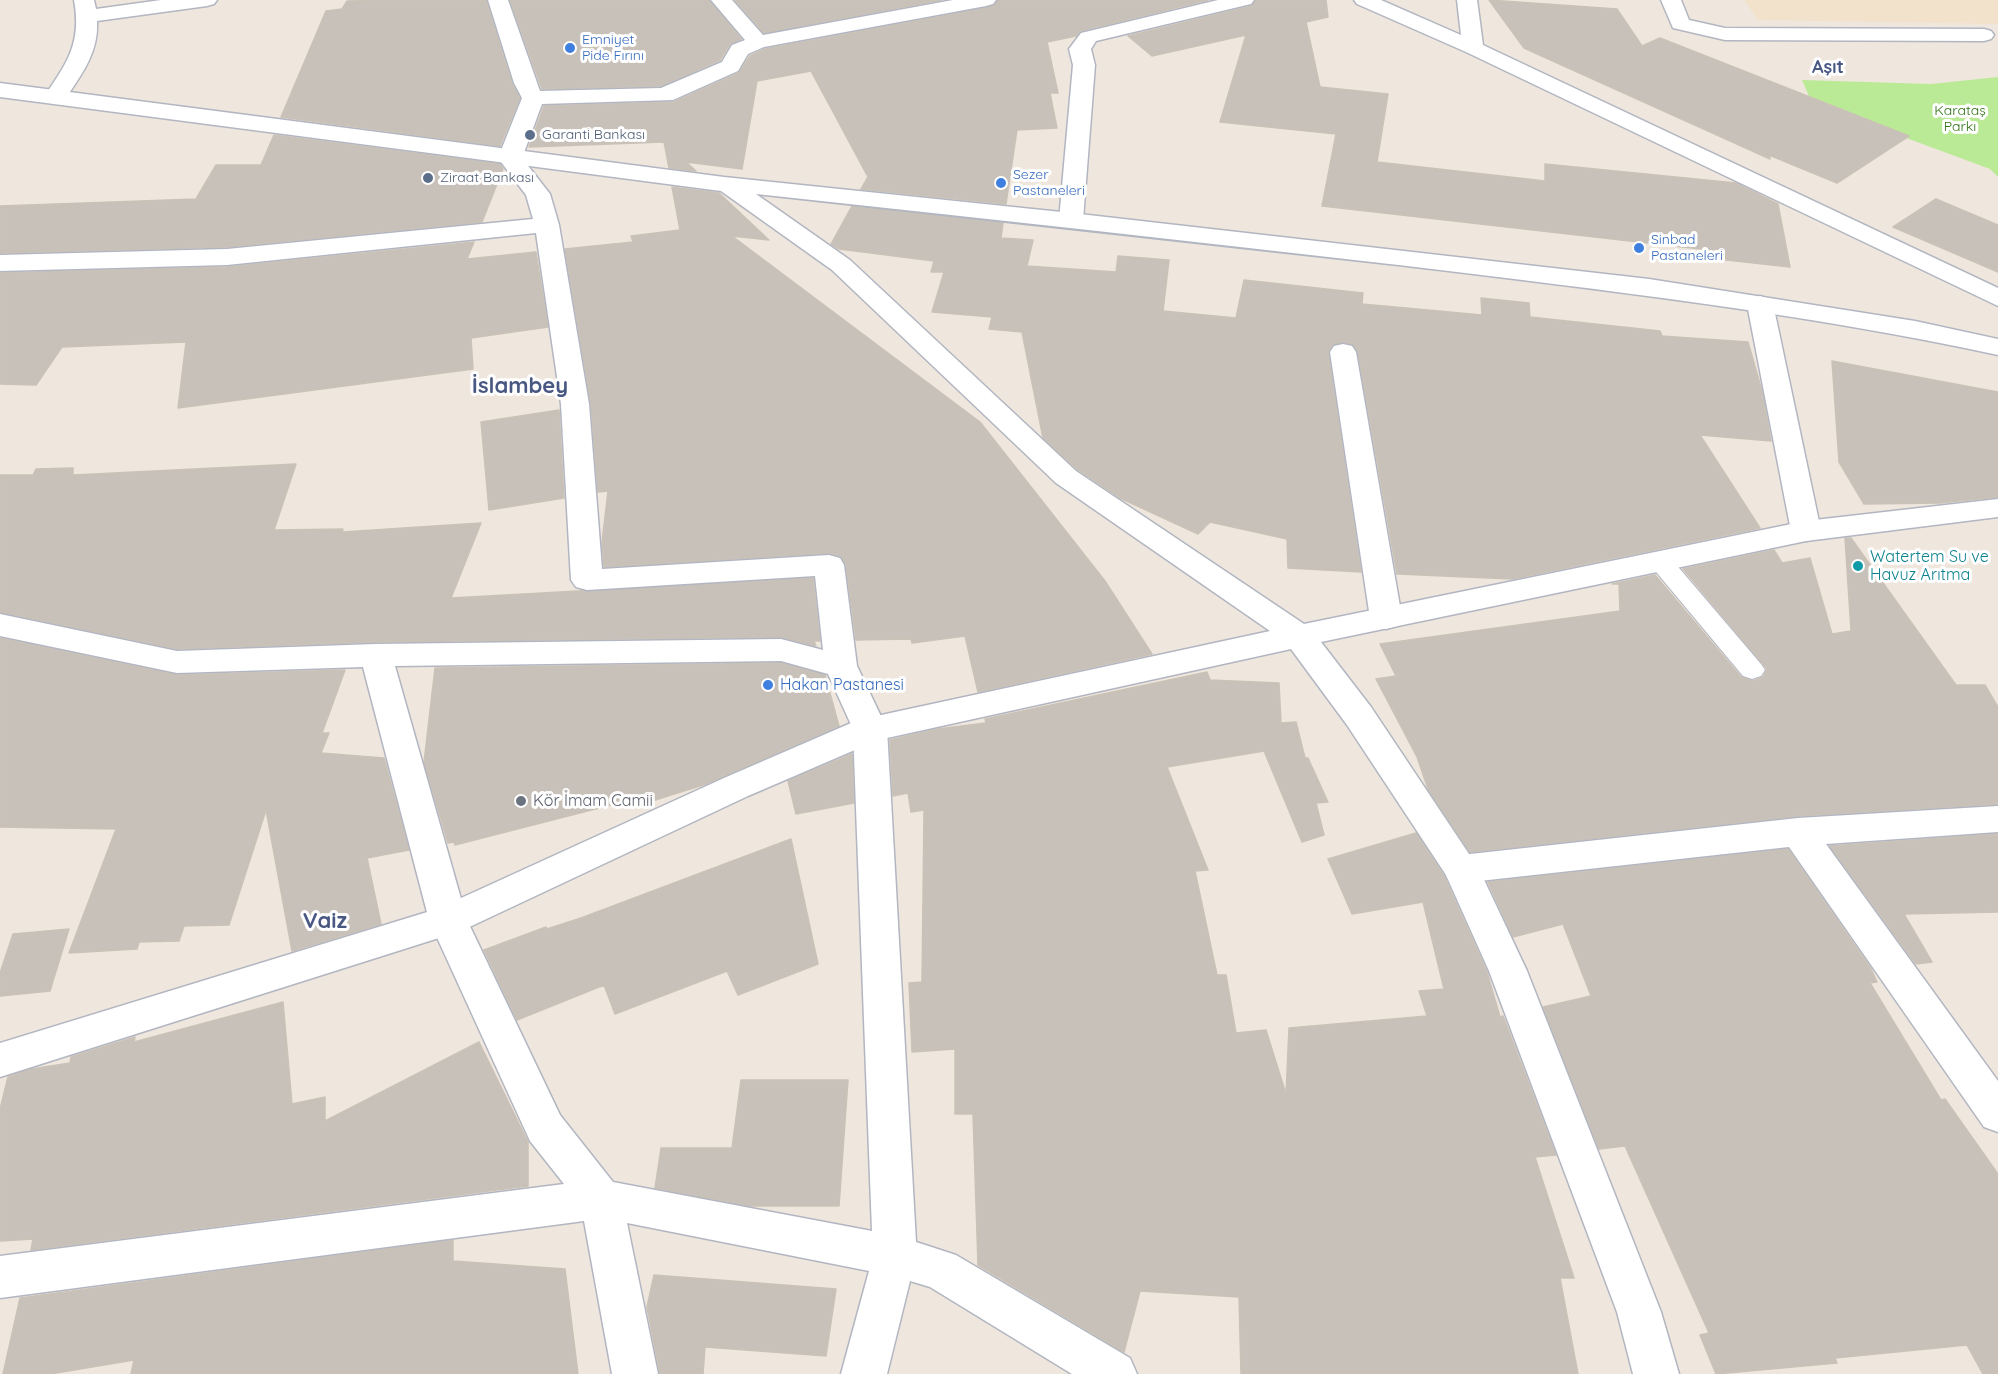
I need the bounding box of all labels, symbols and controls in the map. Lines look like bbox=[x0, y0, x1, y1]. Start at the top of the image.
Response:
place label: Emniyet Pide Fırını bbox=[582, 32, 644, 64]
marker: Emniyet Pide Fırını bbox=[563, 41, 577, 55]
district label: Aşıt bbox=[1812, 57, 1844, 79]
park label: Karataş Parkı bbox=[1934, 103, 1986, 136]
place label: Garanti Bankası bbox=[542, 127, 645, 143]
marker: Garanti Bankası bbox=[523, 128, 537, 142]
place label: Sezer Pastaneleri bbox=[1013, 167, 1085, 200]
place label: Ziraat Bankası bbox=[440, 170, 534, 186]
marker: Ziraat Bankası bbox=[421, 171, 435, 185]
marker: Sezer Pastaneleri bbox=[994, 176, 1008, 190]
place label: Sinbad Pastaneleri bbox=[1651, 232, 1723, 264]
marker: Sinbad Pastaneleri bbox=[1632, 241, 1646, 255]
district label: İslambey bbox=[472, 373, 568, 399]
place label: Watertem Su ve Havuz Arıtma bbox=[1870, 547, 1989, 585]
marker: Watertem Su ve Havuz Arıtma bbox=[1851, 559, 1865, 573]
place label: Hakan Pastanesi bbox=[780, 675, 904, 695]
marker: Hakan Pastanesi bbox=[761, 678, 775, 692]
place label: Kör İmam Camii bbox=[533, 791, 653, 811]
marker: Kör İmam Camii bbox=[514, 794, 528, 808]
district label: Vaiz bbox=[303, 908, 347, 934]

